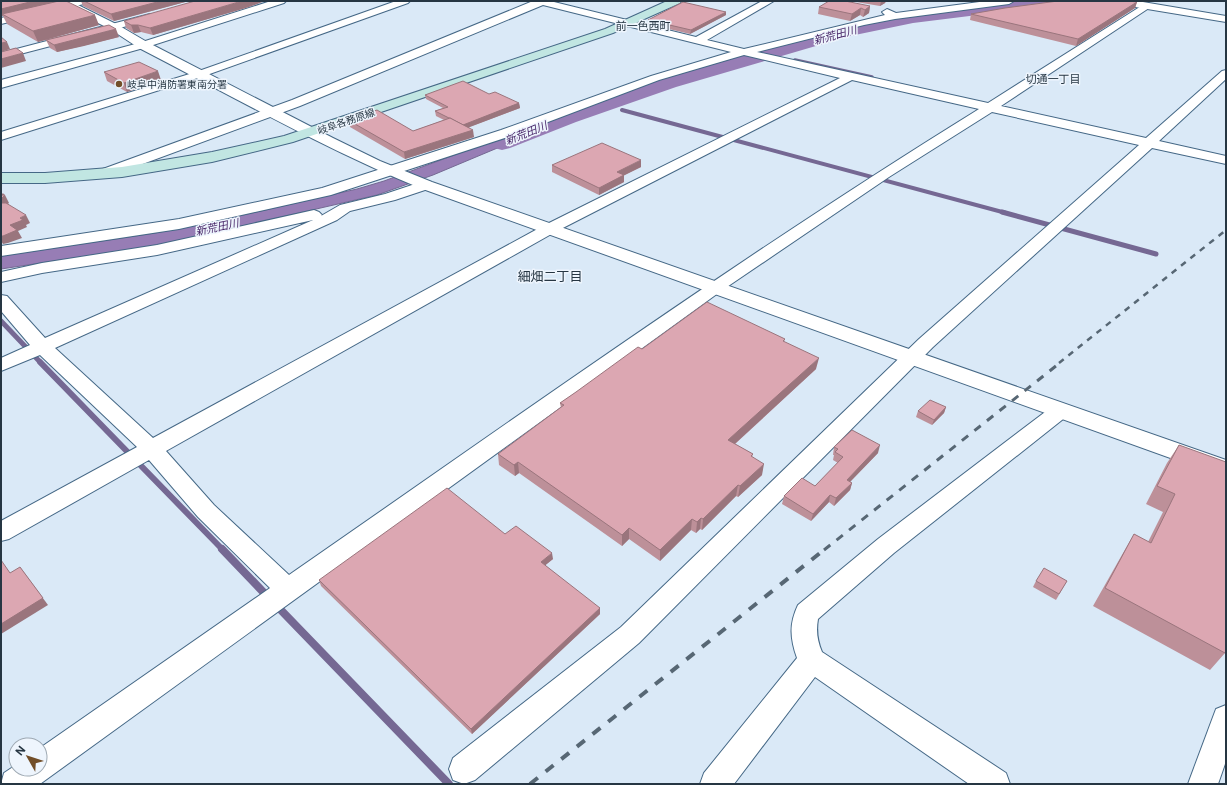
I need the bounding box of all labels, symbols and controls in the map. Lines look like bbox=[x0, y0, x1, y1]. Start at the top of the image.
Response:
district label: 前一色西町 bbox=[616, 20, 671, 32]
water label: 新荒田川 bbox=[812, 23, 859, 46]
district label: 切通一丁目 bbox=[1026, 73, 1081, 85]
place label: 岐阜中消防署東南分署 bbox=[127, 78, 227, 90]
marker: 岐阜中消防署東南分署 bbox=[114, 79, 124, 89]
street label: 岐阜各務原線 bbox=[316, 106, 376, 136]
water label: 新荒田川 bbox=[503, 119, 550, 147]
water label: 新荒田川 bbox=[194, 216, 241, 237]
district label: 細畑二丁目 bbox=[517, 269, 583, 284]
north arrow bbox=[8, 737, 48, 777]
text: N bbox=[13, 744, 28, 758]

